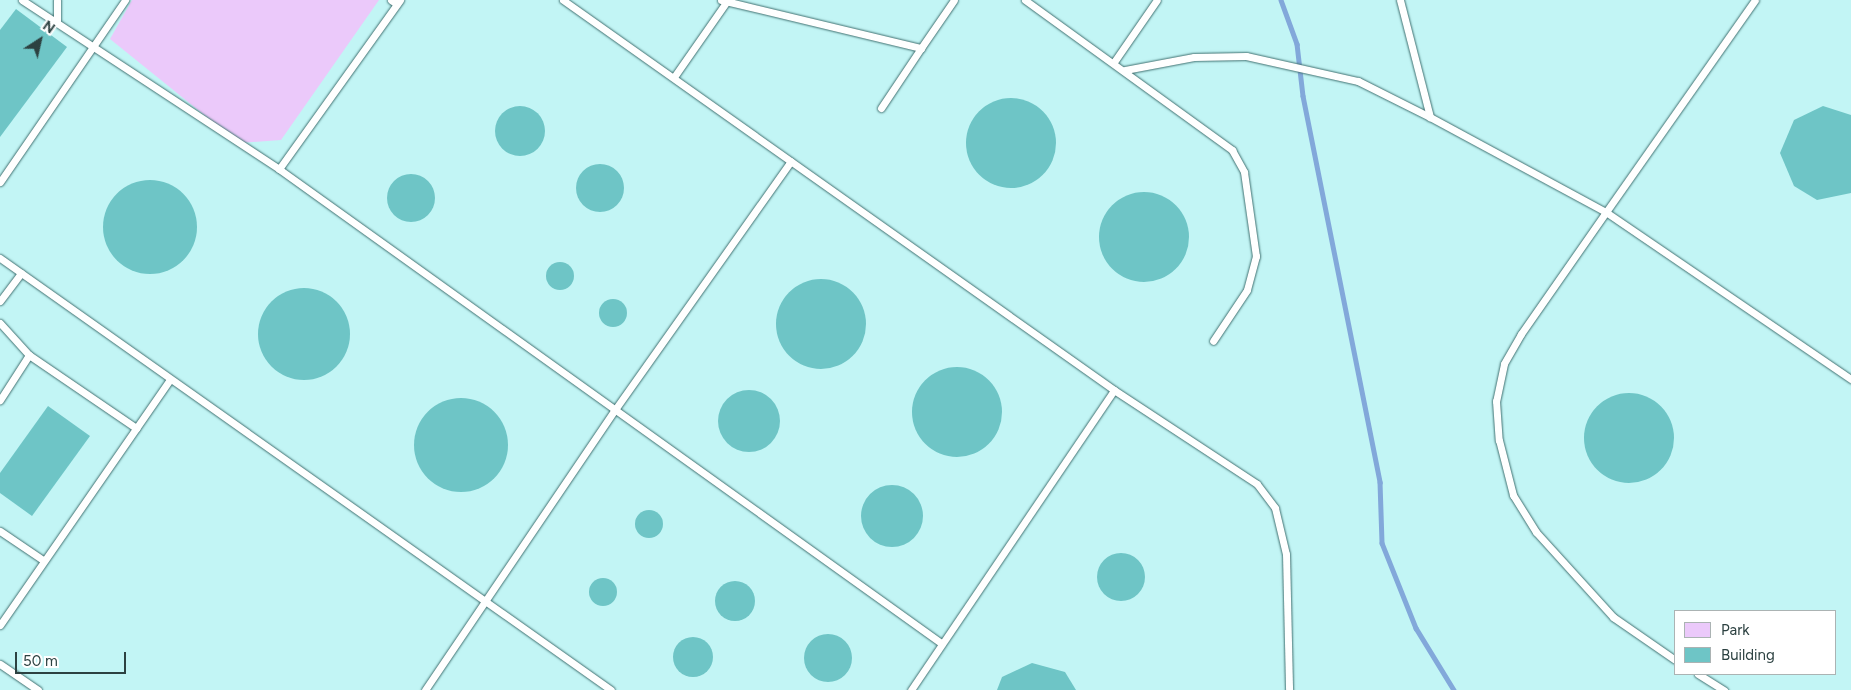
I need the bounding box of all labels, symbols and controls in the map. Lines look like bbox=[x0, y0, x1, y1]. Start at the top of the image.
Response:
north arrow bbox=[15, 15, 65, 65]
text: N bbox=[40, 17, 58, 37]
legend bbox=[1674, 610, 1836, 675]
text: Park bbox=[1721, 621, 1750, 639]
scale bar bbox=[18, 642, 129, 674]
text: Building bbox=[1721, 646, 1775, 664]
text: 50 m bbox=[23, 652, 58, 670]

